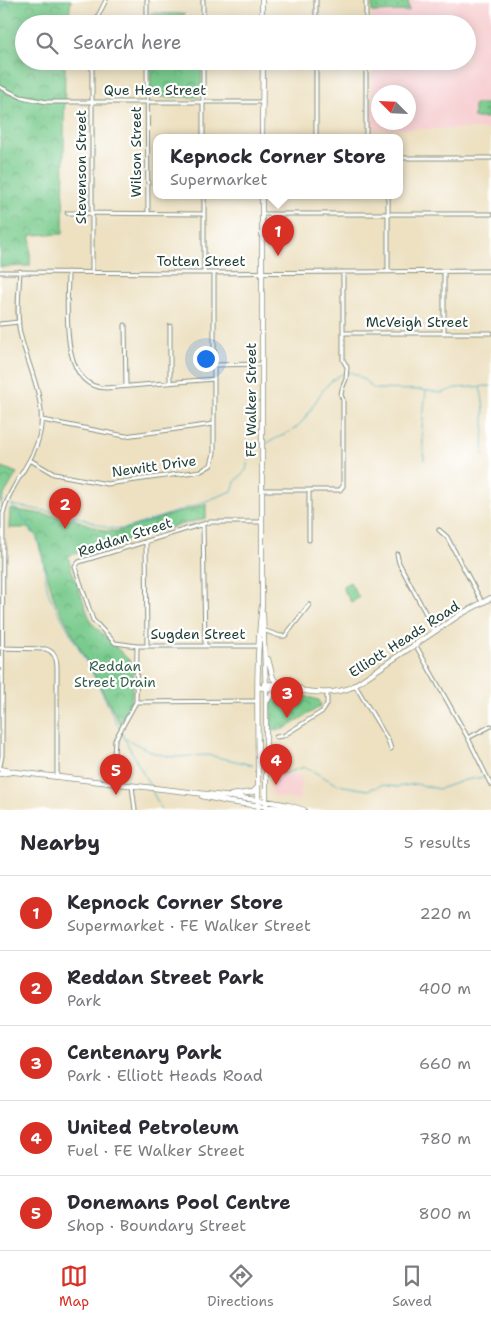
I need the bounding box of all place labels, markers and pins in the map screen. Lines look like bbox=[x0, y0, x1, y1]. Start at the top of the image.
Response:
pin: 1 bbox=[262, 215, 294, 256]
pin: 2 bbox=[49, 488, 81, 529]
pin: 3 bbox=[271, 677, 303, 718]
pin: 4 bbox=[260, 744, 292, 785]
pin: 5 bbox=[100, 754, 132, 795]

